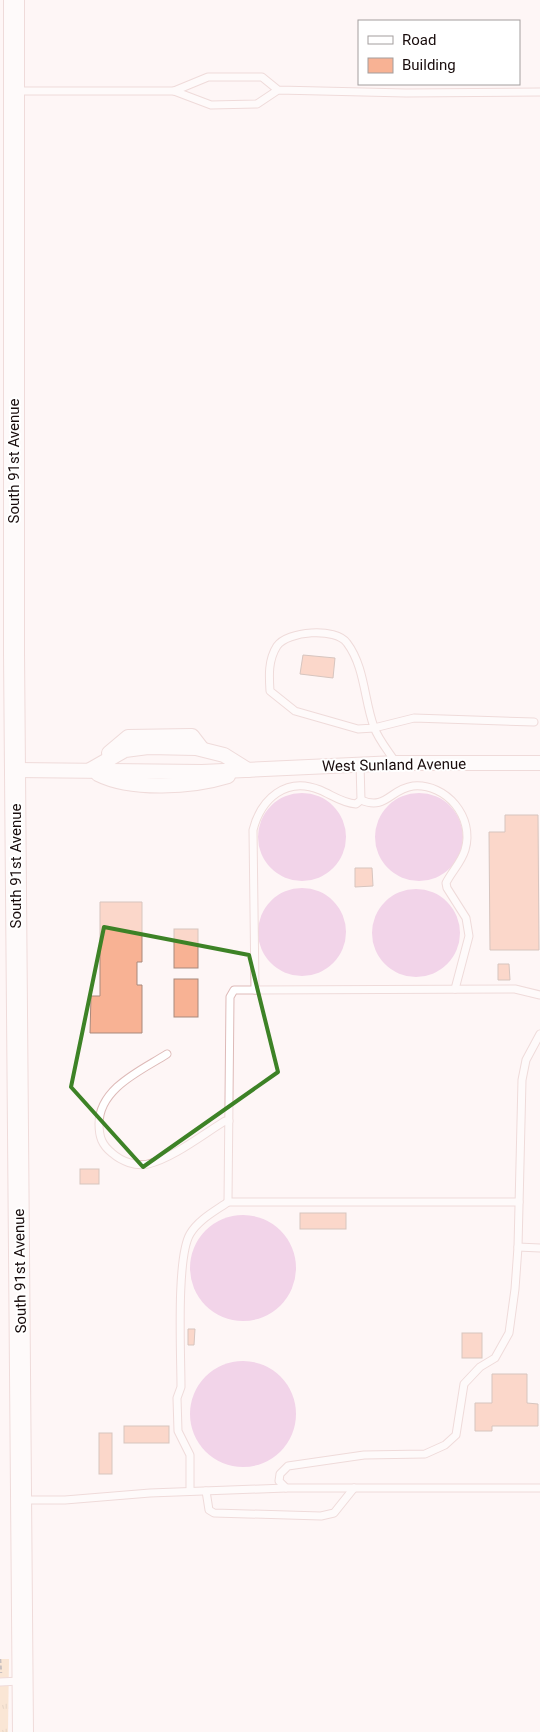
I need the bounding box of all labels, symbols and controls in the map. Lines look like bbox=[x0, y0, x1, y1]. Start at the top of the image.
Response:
legend bbox=[358, 20, 520, 85]
text: Road bbox=[402, 31, 436, 49]
text: Building bbox=[402, 56, 456, 74]
street label: South 91st Avenue bbox=[5, 399, 23, 523]
street label: West Sunland Avenue bbox=[322, 755, 466, 775]
street label: South 91st Avenue bbox=[7, 804, 25, 928]
street label: South 91st Avenue bbox=[10, 1208, 30, 1334]

